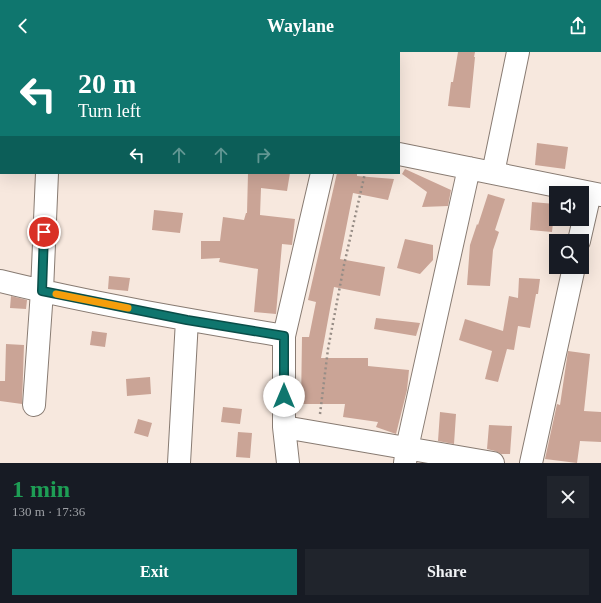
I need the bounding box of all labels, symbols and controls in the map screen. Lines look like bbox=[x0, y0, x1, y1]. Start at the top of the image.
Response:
icon: back bbox=[12, 15, 34, 37]
icon: share bbox=[567, 15, 589, 37]
text: Waylane bbox=[267, 16, 334, 36]
icon: left bbox=[12, 68, 64, 120]
text: 20 m bbox=[78, 68, 136, 99]
text: Turn left bbox=[78, 101, 141, 121]
icon: left bbox=[126, 144, 148, 166]
icon: ahead bbox=[168, 144, 190, 166]
icon: ahead bbox=[210, 144, 232, 166]
icon: right bbox=[252, 144, 274, 166]
map controls bbox=[549, 186, 589, 274]
button: sound bbox=[549, 186, 589, 226]
pin bbox=[27, 215, 61, 249]
icon: arrive bbox=[33, 221, 55, 243]
button: search bbox=[549, 234, 589, 274]
position arrow bbox=[263, 375, 305, 417]
text: 1 min bbox=[12, 476, 70, 502]
button: close bbox=[547, 476, 589, 518]
text: 130 m · 17:36 bbox=[12, 504, 85, 519]
button: Exit bbox=[12, 549, 297, 595]
button: Share bbox=[305, 549, 589, 595]

